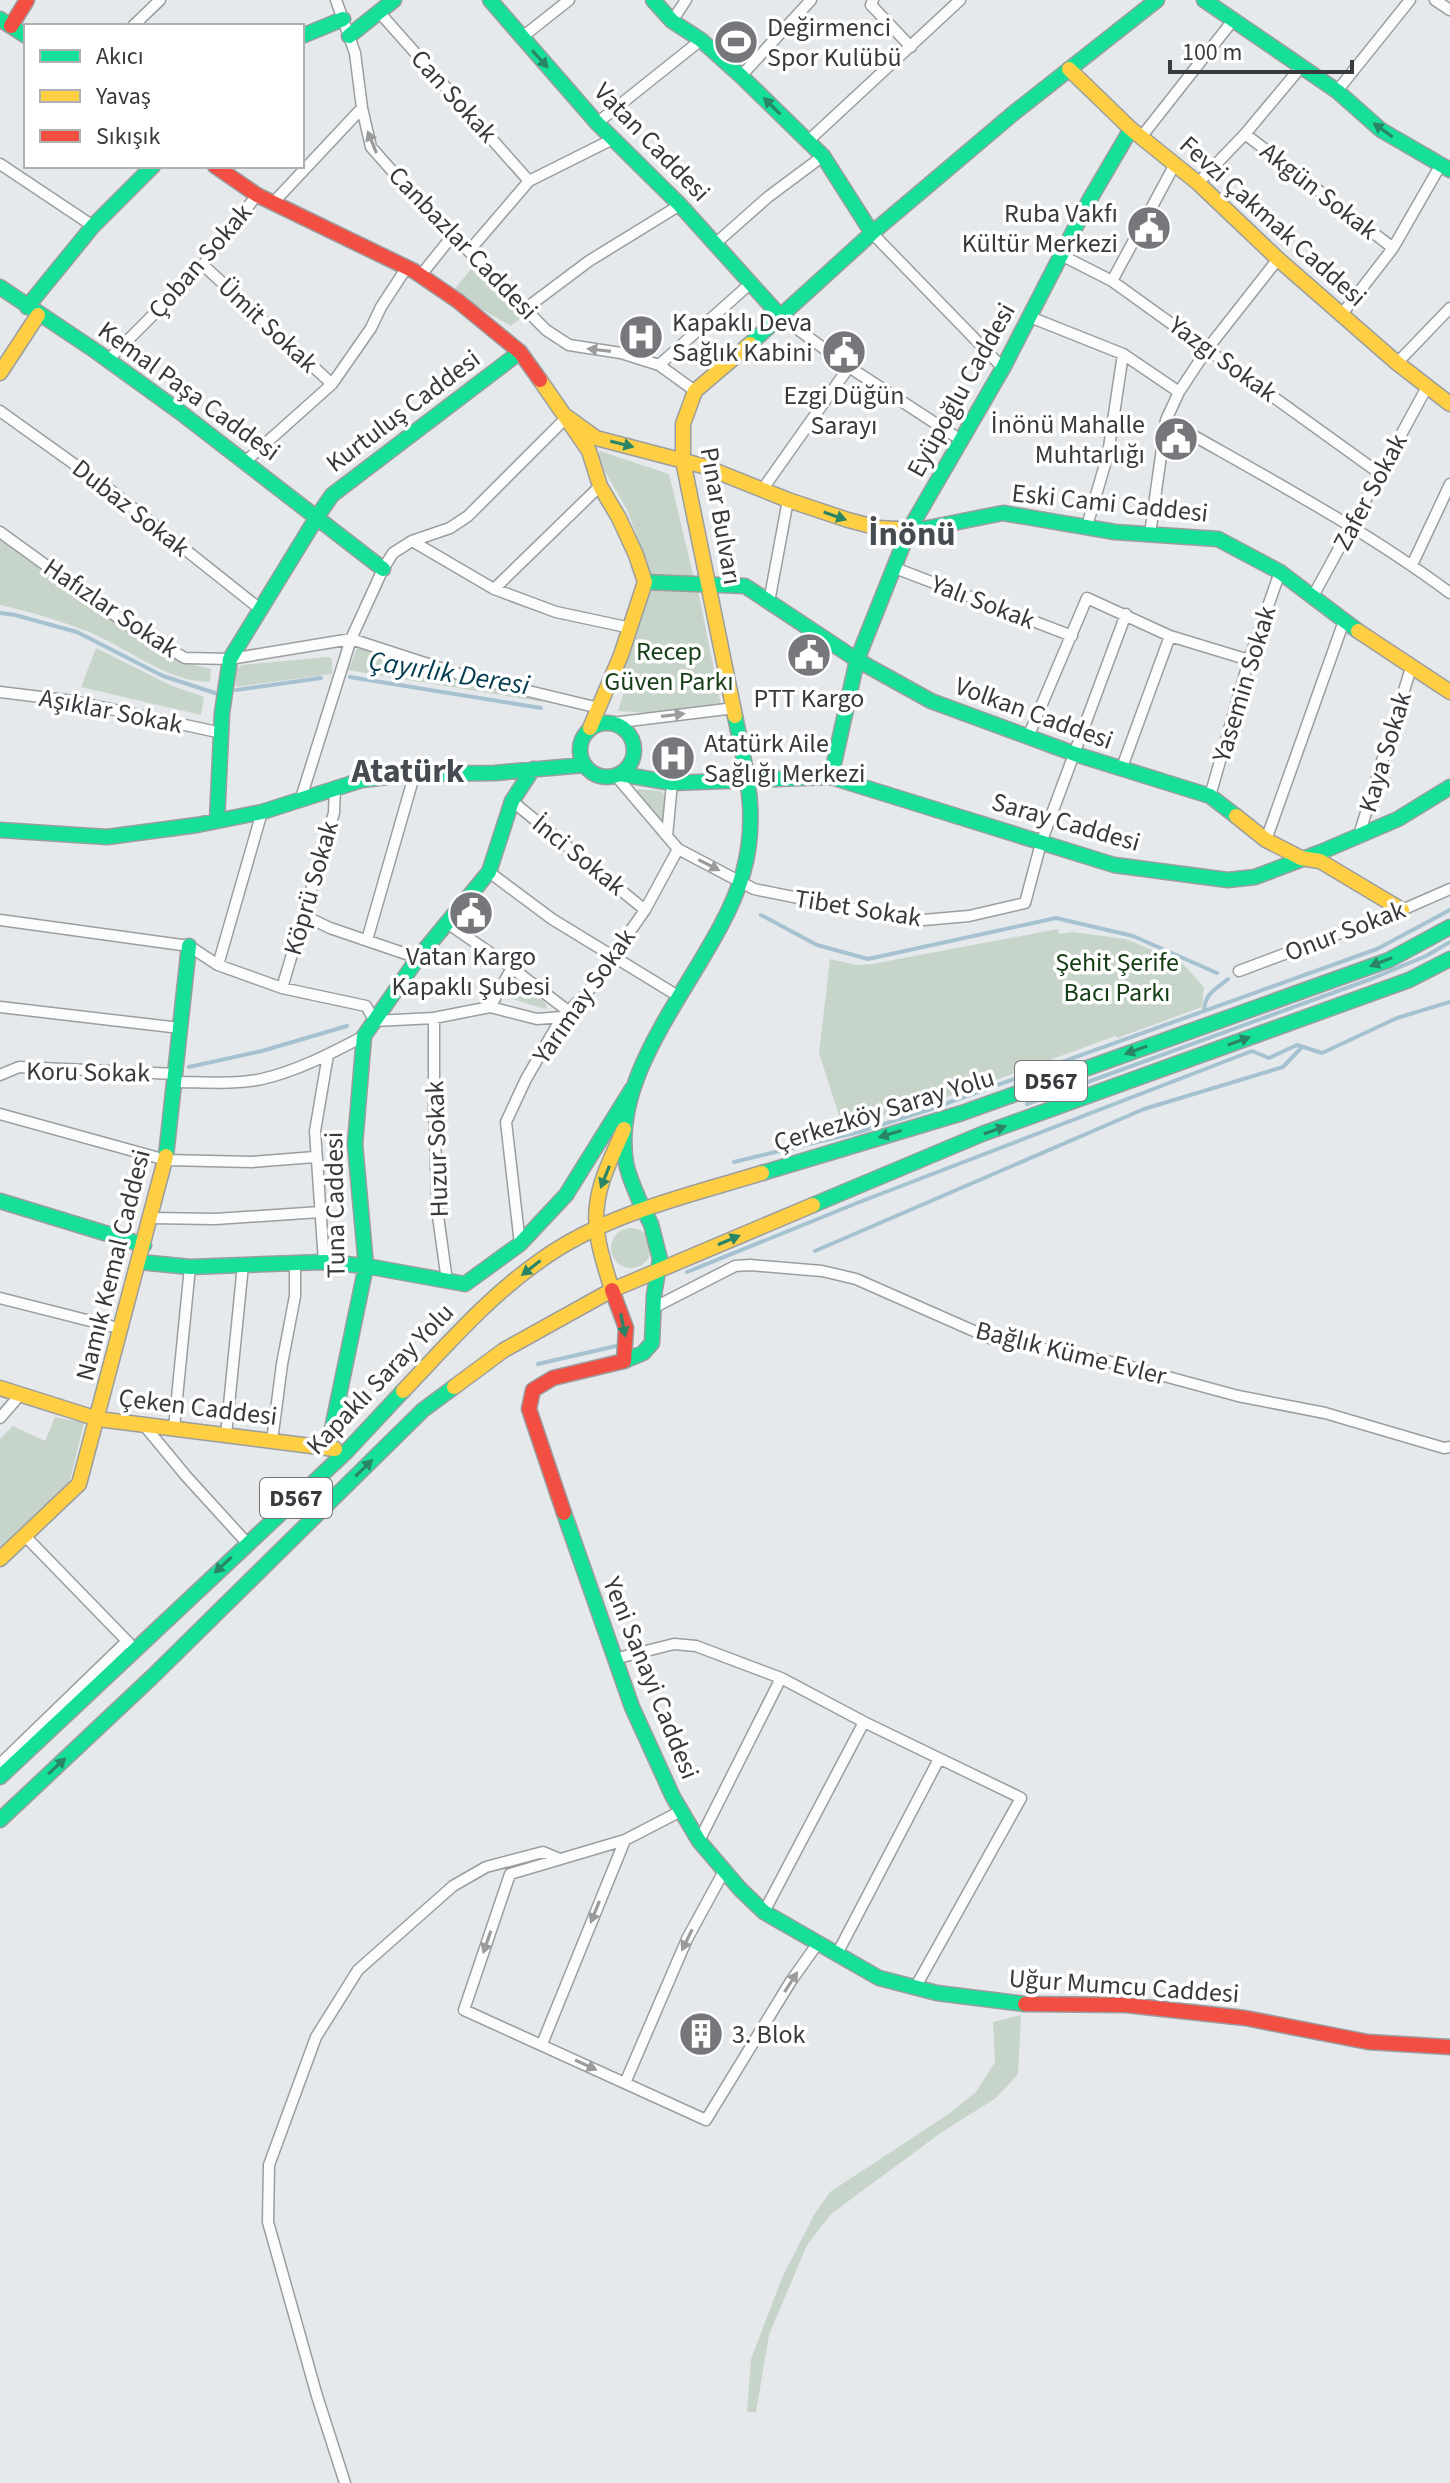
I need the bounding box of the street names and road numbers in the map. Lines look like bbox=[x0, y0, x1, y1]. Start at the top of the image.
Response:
street label: Can Sokak bbox=[402, 41, 506, 151]
street label: Vatan Caddesi bbox=[585, 74, 719, 210]
street label: Fevzi Çakmak Caddesi bbox=[1171, 127, 1375, 315]
street label: Akgün Sokak bbox=[1252, 133, 1386, 249]
street label: Canbazlar Caddesi bbox=[380, 158, 546, 328]
street label: Çoban Sokak bbox=[139, 195, 261, 327]
street label: Ümit Sokak bbox=[210, 269, 327, 381]
street label: Eyüpoğlu Caddesi bbox=[898, 296, 1024, 484]
street label: Yazgı Sokak bbox=[1160, 306, 1285, 411]
street label: Kemal Paşa Caddesi bbox=[90, 312, 288, 470]
street label: Kurtuluş Caddesi bbox=[318, 341, 488, 481]
street label: Zafer Sokak bbox=[1324, 427, 1416, 557]
street label: Pınar Bulvarı bbox=[691, 444, 751, 588]
street label: Dubaz Sokak bbox=[64, 450, 198, 566]
street label: Eski Cami Caddesi bbox=[1010, 474, 1210, 532]
street label: Hafızlar Sokak bbox=[36, 549, 186, 667]
street label: Yalı Sokak bbox=[925, 565, 1040, 639]
street label: Yasemin Sokak bbox=[1202, 601, 1285, 768]
street label: Volkan Caddesi bbox=[950, 667, 1118, 759]
street label: Aşıklar Sokak bbox=[36, 679, 186, 743]
street label: Kaya Sokak bbox=[1349, 687, 1421, 817]
street label: Saray Caddesi bbox=[987, 783, 1145, 861]
street label: İnci Sokak bbox=[524, 806, 634, 904]
street label: Köprü Sokak bbox=[274, 816, 348, 960]
street label: Tibet Sokak bbox=[792, 880, 924, 936]
street label: Onur Sokak bbox=[1279, 891, 1411, 971]
street label: Yarımay Sokak bbox=[523, 921, 644, 1072]
street label: Koru Sokak bbox=[26, 1052, 150, 1092]
street label: Çerkezköy Saray Yolu bbox=[769, 1059, 999, 1161]
road number: D567 bbox=[1015, 1061, 1087, 1101]
street label: Huzur Sokak bbox=[416, 1080, 458, 1218]
street label: Tuna Caddesi bbox=[315, 1131, 355, 1279]
street label: Namık Kemal Caddesi bbox=[66, 1145, 160, 1385]
street label: Kapaklı Saray Yolu bbox=[298, 1295, 462, 1463]
street label: Bağlık Küme Evler bbox=[972, 1311, 1171, 1395]
street label: Çeken Caddesi bbox=[117, 1379, 279, 1435]
road number: D567 bbox=[260, 1478, 332, 1518]
street label: Yeni Sanayi Caddesi bbox=[593, 1570, 708, 1785]
street label: Uğur Mumcu Caddesi bbox=[1008, 1959, 1240, 2013]

